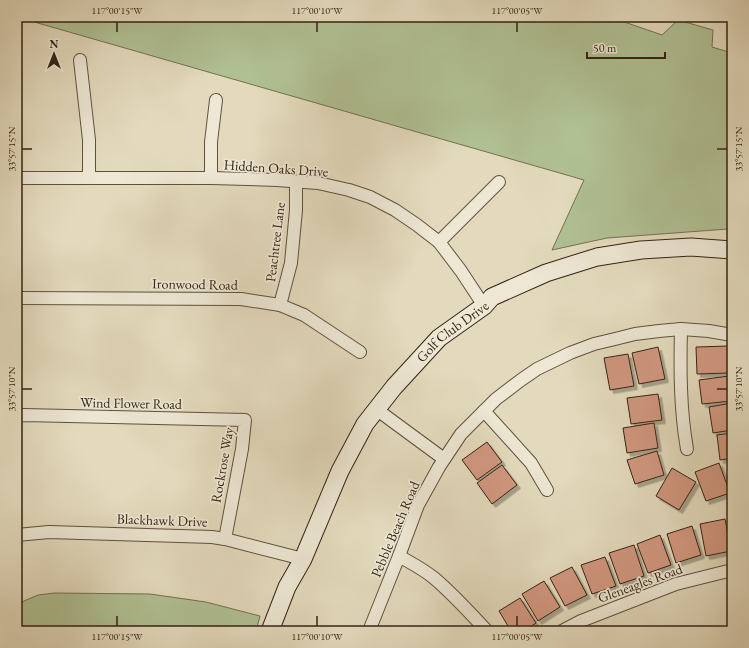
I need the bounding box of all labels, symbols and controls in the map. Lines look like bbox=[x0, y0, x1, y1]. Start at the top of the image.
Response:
text: 117°00'15"W bbox=[92, 4, 143, 17]
text: 117°00'10"W bbox=[292, 4, 343, 17]
text: 117°00'05"W bbox=[492, 4, 543, 17]
north arrow bbox=[34, 34, 74, 74]
scale bar bbox=[587, 34, 665, 60]
text: N bbox=[50, 37, 59, 51]
text: 50 m bbox=[593, 40, 617, 56]
text: 33°57'15"N bbox=[5, 126, 18, 171]
text: 33°57'15"N bbox=[732, 126, 745, 171]
street label: Hidden Oaks Drive bbox=[223, 155, 329, 181]
street label: Peachtree Lane bbox=[261, 201, 289, 283]
street label: Ironwood Road bbox=[152, 274, 239, 294]
street label: Golf Club Drive bbox=[412, 297, 493, 366]
text: 33°57'10"N bbox=[5, 366, 18, 411]
text: 33°57'10"N bbox=[732, 366, 745, 411]
street label: Wind Flower Road bbox=[80, 393, 183, 413]
street label: Rockrose Way bbox=[206, 425, 238, 504]
street label: Pebble Beach Road bbox=[367, 477, 424, 580]
street label: Blackhawk Drive bbox=[116, 509, 208, 531]
street label: Gleneagles Road bbox=[595, 559, 686, 607]
text: 117°00'15"W bbox=[92, 630, 143, 643]
text: 117°00'10"W bbox=[292, 630, 343, 643]
text: 117°00'05"W bbox=[492, 630, 543, 643]

